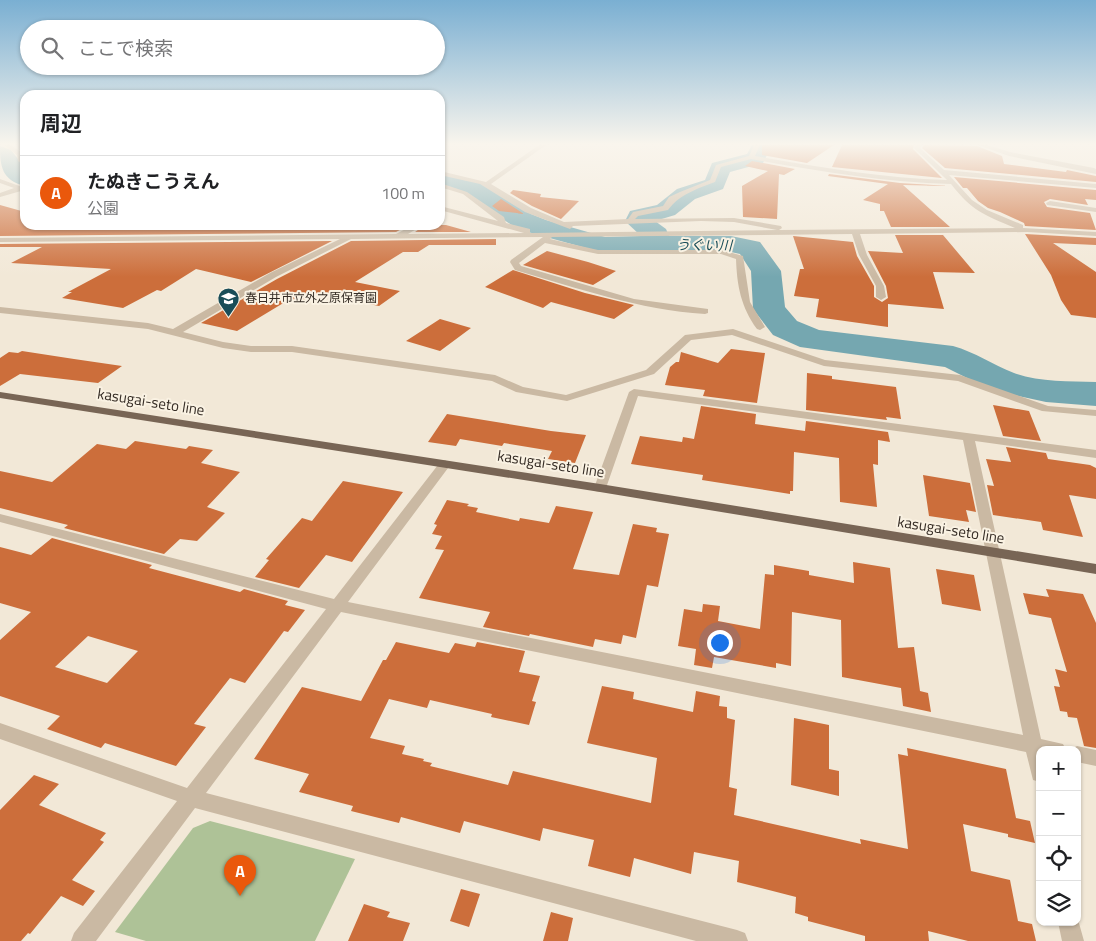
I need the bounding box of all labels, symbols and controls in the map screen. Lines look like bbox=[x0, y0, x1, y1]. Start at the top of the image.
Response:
search box bbox=[20, 20, 445, 75]
text: ここで検索 bbox=[78, 33, 173, 62]
icon: search bbox=[38, 34, 66, 62]
text: 周辺 bbox=[40, 107, 82, 139]
text: たぬきこうえん bbox=[87, 166, 220, 195]
text: A bbox=[51, 181, 61, 205]
text: 100 m bbox=[381, 181, 425, 205]
text: 公園 bbox=[87, 196, 119, 220]
water label: うぐい川 bbox=[676, 234, 734, 256]
school or university icon: 春日井市立外之原保育園 bbox=[217, 286, 241, 317]
place label: 春日井市立外之原保育園 bbox=[245, 288, 377, 307]
street label: kasugai-seto line bbox=[96, 382, 206, 421]
street label: kasugai-seto line bbox=[496, 444, 606, 483]
street label: kasugai-seto line bbox=[896, 510, 1006, 549]
your location bbox=[707, 630, 733, 656]
map controls bbox=[1036, 746, 1081, 926]
button: + bbox=[1036, 746, 1081, 791]
button: − bbox=[1036, 791, 1081, 836]
button: locate bbox=[1036, 836, 1081, 881]
pin: A bbox=[224, 855, 256, 896]
button: layers bbox=[1036, 881, 1081, 926]

